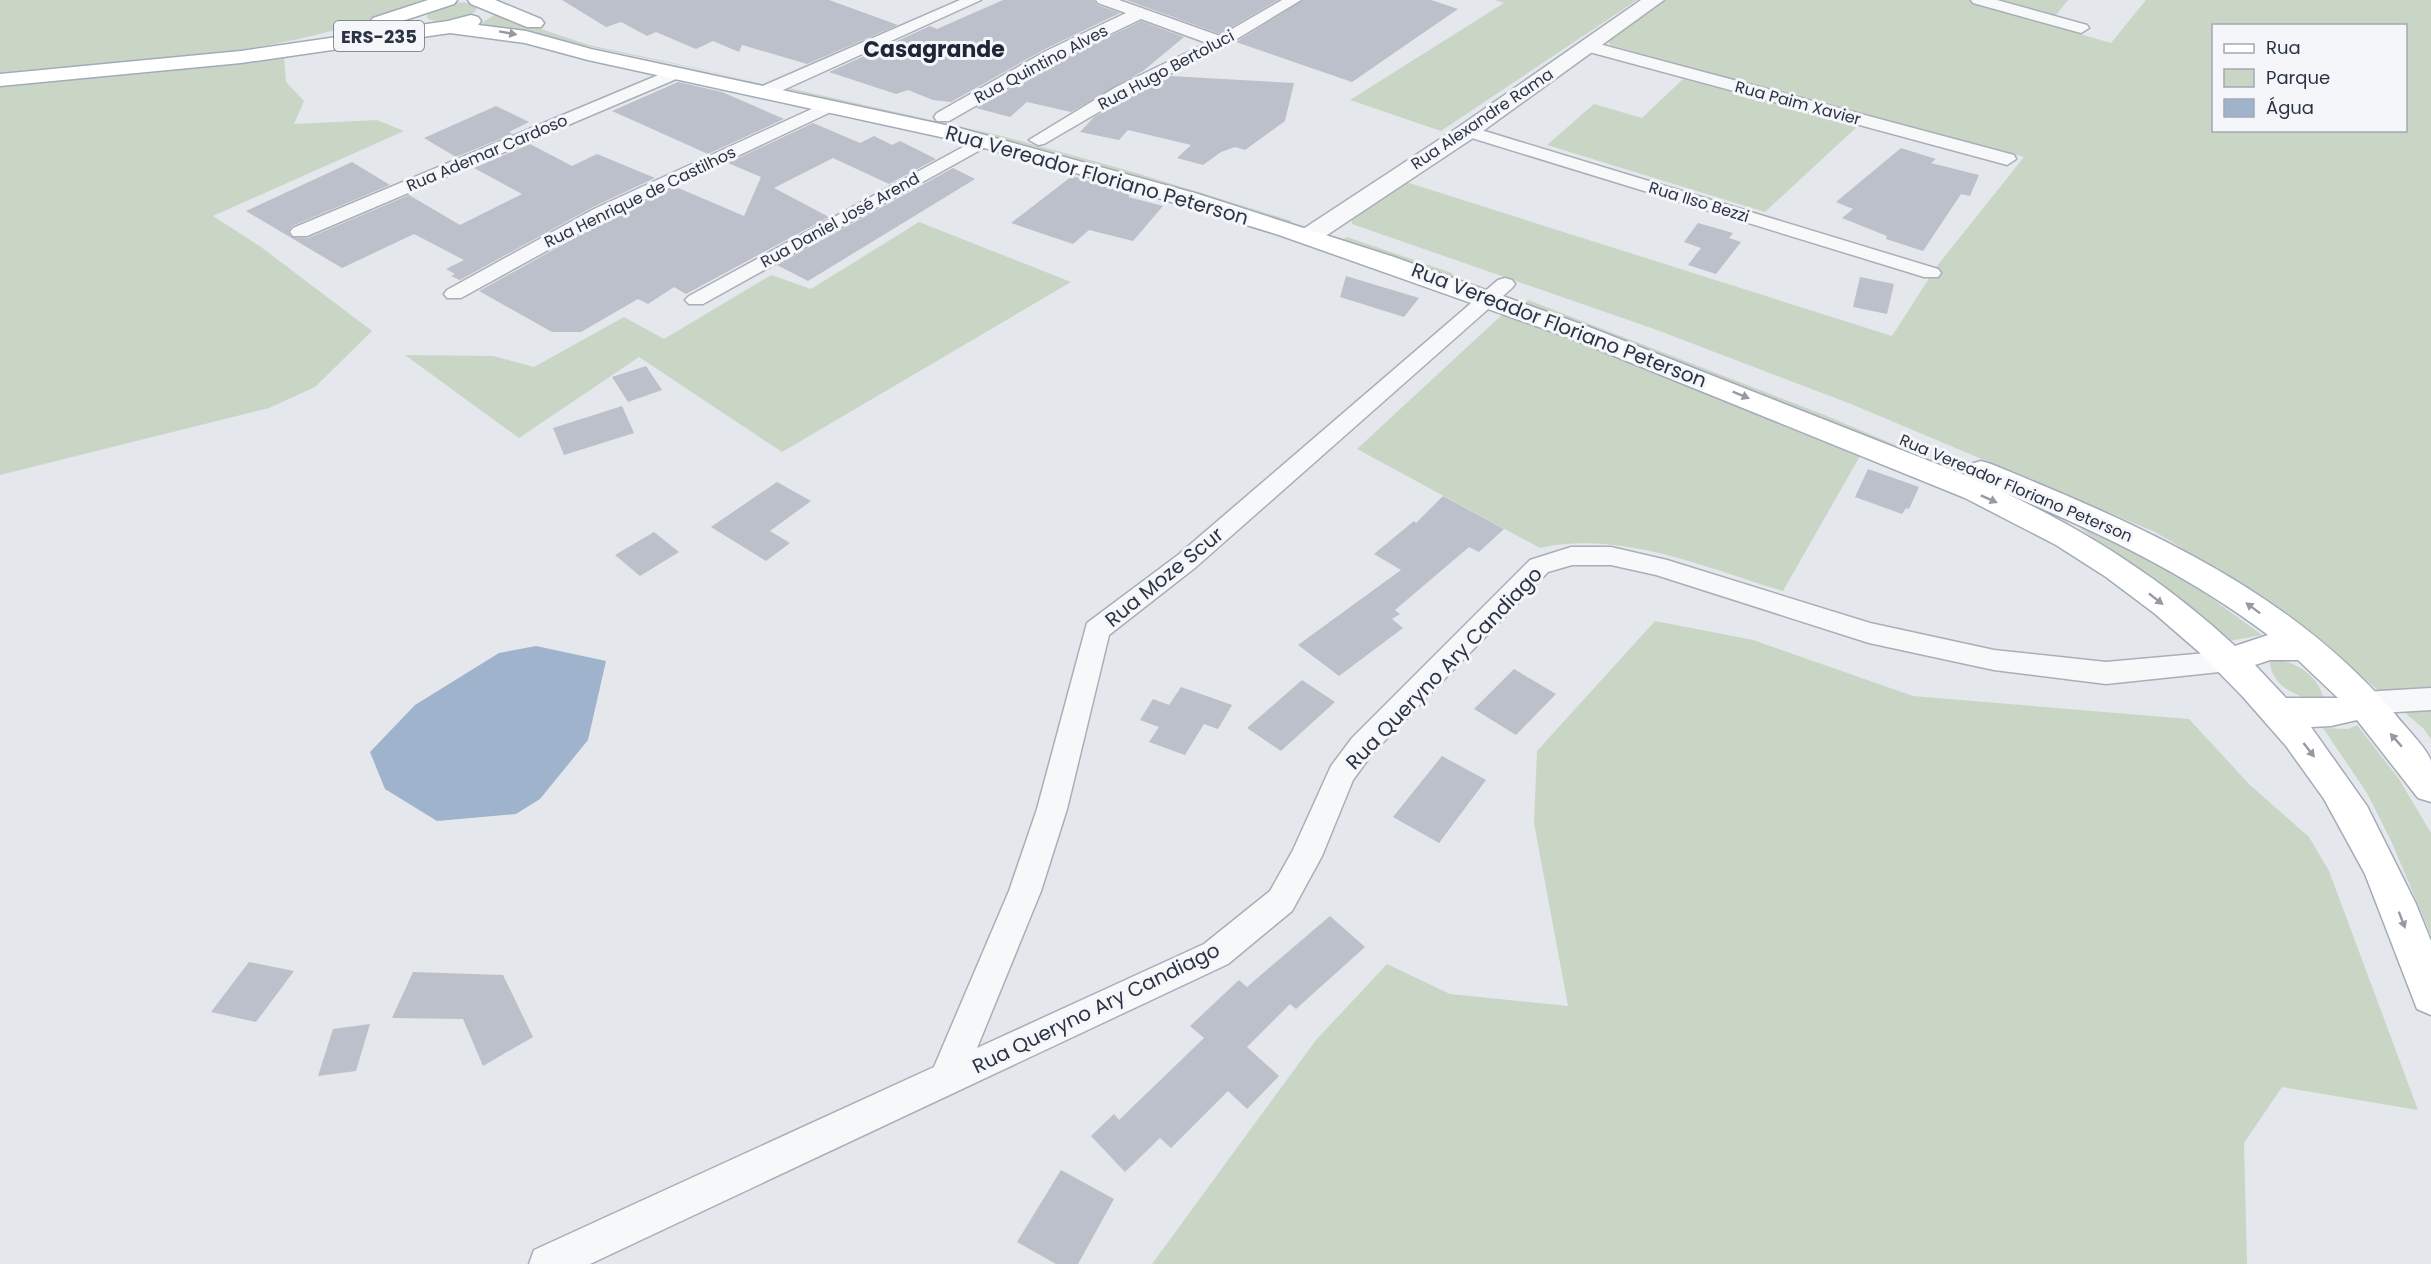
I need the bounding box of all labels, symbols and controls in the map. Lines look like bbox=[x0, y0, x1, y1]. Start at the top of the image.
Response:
street label: Rua Quintino Alves bbox=[970, 19, 1112, 109]
road number: ERS-235 bbox=[334, 21, 424, 51]
street label: Rua Hugo Bertoluci bbox=[1094, 24, 1238, 116]
legend bbox=[2212, 24, 2407, 132]
one-way arrow bbox=[499, 29, 518, 38]
district label: Casagrande bbox=[863, 34, 1005, 65]
text: Rua bbox=[2266, 35, 2301, 60]
street label: Rua Alexandre Rama bbox=[1406, 63, 1558, 175]
text: Parque bbox=[2266, 65, 2330, 90]
street label: Rua Paim Xavier bbox=[1733, 75, 1863, 131]
text: Água bbox=[2266, 95, 2314, 120]
street label: Rua Ademar Cardoso bbox=[403, 109, 571, 197]
street label: Rua Vereador Floriano Peterson bbox=[942, 118, 1252, 232]
street label: Rua Henrique de Castilhos bbox=[540, 141, 740, 253]
street label: Rua Daniel José Arend bbox=[756, 167, 924, 273]
street label: Rua Ilso Bezzi bbox=[1646, 176, 1752, 228]
street label: Rua Vereador Floriano Peterson bbox=[1407, 256, 1711, 394]
one-way arrow bbox=[1732, 391, 1750, 400]
street label: Rua Vereador Floriano Peterson bbox=[1896, 428, 2136, 548]
one-way arrow bbox=[1981, 494, 1999, 504]
street label: Rua Moze Scur bbox=[1099, 521, 1229, 633]
street label: Rua Queryno Ary Candiago bbox=[1339, 560, 1549, 776]
one-way arrow bbox=[2148, 592, 2164, 605]
one-way arrow bbox=[2246, 603, 2261, 615]
one-way arrow bbox=[2390, 733, 2403, 748]
one-way arrow bbox=[2302, 743, 2314, 758]
one-way arrow bbox=[2397, 912, 2407, 930]
street label: Rua Queryno Ary Candiago bbox=[968, 936, 1224, 1080]

